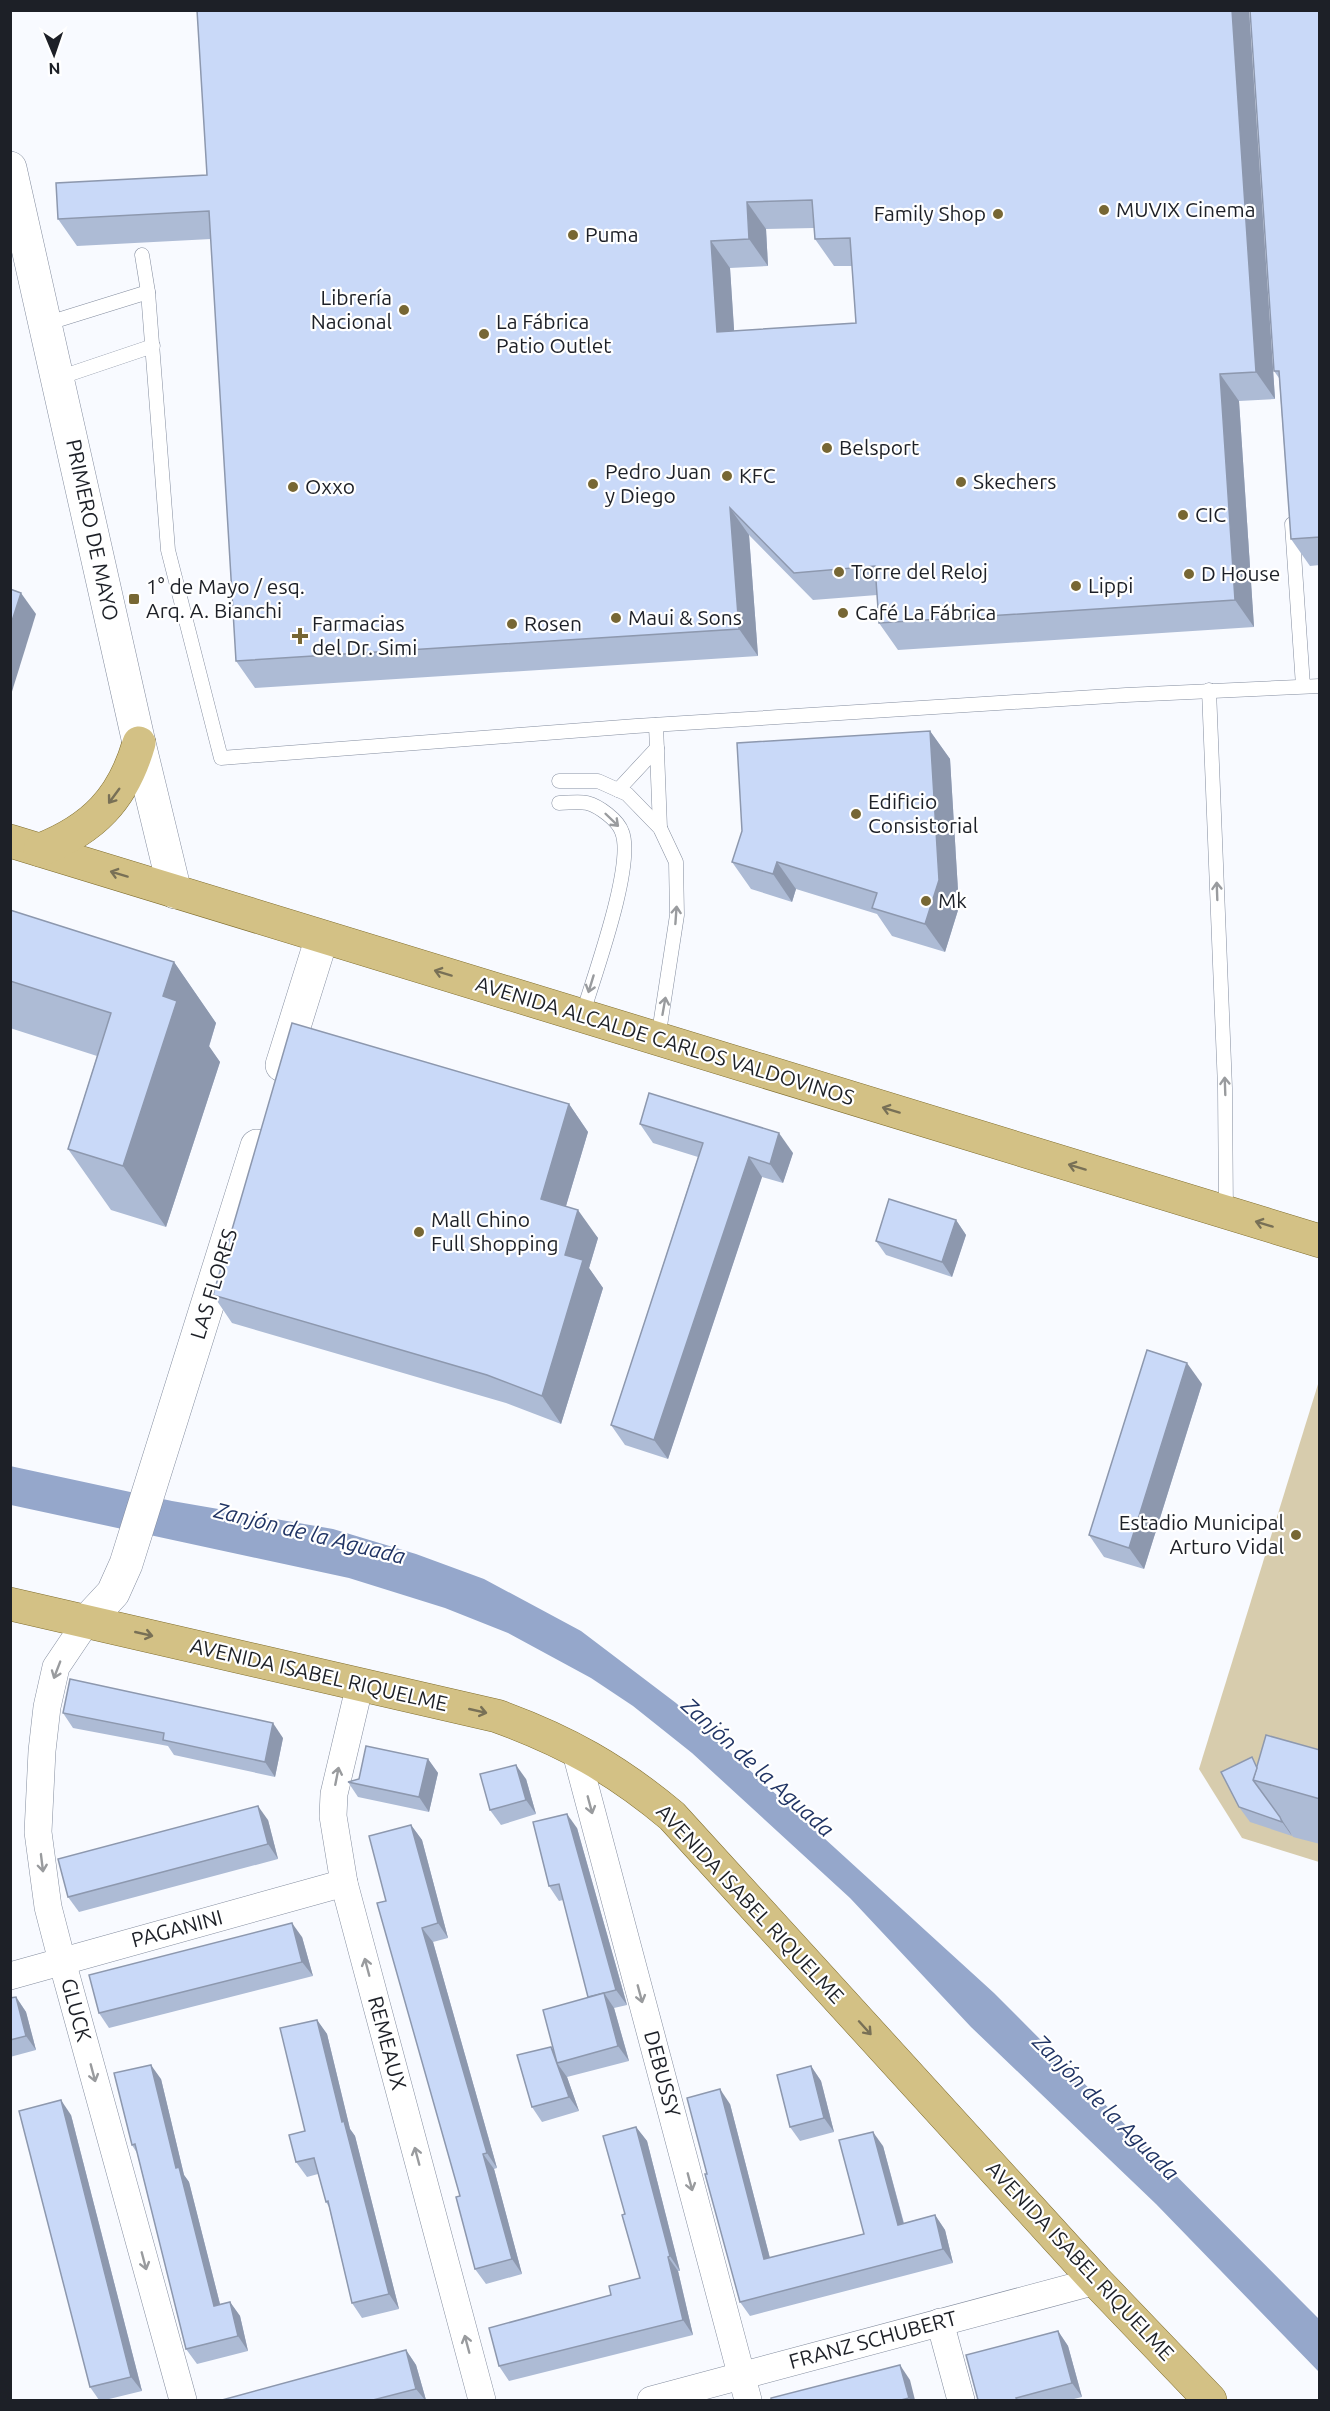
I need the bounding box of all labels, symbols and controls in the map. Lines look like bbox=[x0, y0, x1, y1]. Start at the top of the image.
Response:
north arrow bbox=[24, 24, 84, 84]
text: N bbox=[48, 60, 61, 78]
place label: MUVIX Cinema bbox=[1116, 197, 1256, 221]
place label: Family Shop bbox=[874, 201, 986, 225]
marker: MUVIX Cinema bbox=[1097, 203, 1111, 217]
marker: Family Shop bbox=[991, 207, 1005, 221]
place label: Puma bbox=[585, 222, 638, 246]
marker: Puma bbox=[566, 228, 580, 242]
place label: Librería Nacional bbox=[311, 285, 392, 333]
marker: Librería Nacional bbox=[397, 303, 411, 317]
place label: La Fábrica Patio Outlet bbox=[496, 309, 612, 357]
marker: La Fábrica Patio Outlet bbox=[477, 327, 491, 341]
place label: Belsport bbox=[839, 435, 919, 459]
street label: PRIMERO DE MAYO bbox=[62, 437, 124, 623]
marker: Belsport bbox=[820, 441, 834, 455]
place label: Pedro Juan y Diego bbox=[605, 459, 711, 507]
place label: KFC bbox=[739, 463, 776, 487]
marker: KFC bbox=[720, 469, 734, 483]
place label: Skechers bbox=[973, 469, 1056, 493]
place label: Oxxo bbox=[305, 474, 355, 498]
marker: Skechers bbox=[954, 475, 968, 489]
marker: Pedro Juan y Diego bbox=[586, 477, 600, 491]
marker: Oxxo bbox=[286, 480, 300, 494]
place label: CIC bbox=[1195, 502, 1226, 526]
marker: CIC bbox=[1176, 508, 1190, 522]
place label: Torre del Reloj bbox=[851, 559, 988, 583]
place label: D House bbox=[1201, 561, 1280, 585]
marker: Torre del Reloj bbox=[832, 565, 846, 579]
marker: D House bbox=[1182, 567, 1196, 581]
place label: Lippi bbox=[1088, 573, 1133, 597]
place label: 1° de Mayo / esq. Arq. A. Bianchi bbox=[146, 574, 305, 622]
marker: Lippi bbox=[1069, 579, 1083, 593]
marker: 1° de Mayo / esq. Arq. A. Bianchi bbox=[127, 592, 141, 606]
place label: Café La Fábrica bbox=[855, 600, 996, 624]
place label: Maui & Sons bbox=[628, 605, 742, 629]
marker: Café La Fábrica bbox=[836, 606, 850, 620]
place label: Farmacias del Dr. Simi bbox=[312, 611, 417, 659]
place label: Rosen bbox=[524, 611, 582, 635]
marker: Maui & Sons bbox=[609, 611, 623, 625]
marker: Rosen bbox=[505, 617, 519, 631]
marker: Farmacias del Dr. Simi bbox=[293, 629, 307, 643]
one-way arrow bbox=[108, 788, 121, 804]
place label: Edificio Consistorial bbox=[868, 789, 978, 837]
marker: Edificio Consistorial bbox=[849, 807, 863, 821]
one-way arrow bbox=[604, 812, 619, 827]
one-way arrow bbox=[110, 868, 129, 879]
one-way arrow bbox=[1211, 881, 1223, 901]
place label: Mk bbox=[938, 888, 967, 912]
marker: Mk bbox=[919, 894, 933, 908]
one-way arrow bbox=[671, 906, 682, 926]
one-way arrow bbox=[434, 967, 453, 978]
street label: AVENIDA ALCALDE CARLOS VALDOVINOS bbox=[473, 971, 857, 1109]
one-way arrow bbox=[585, 974, 596, 993]
one-way arrow bbox=[659, 997, 670, 1017]
one-way arrow bbox=[1219, 1076, 1231, 1096]
one-way arrow bbox=[882, 1104, 901, 1115]
one-way arrow bbox=[1068, 1161, 1087, 1172]
place label: Mall Chino Full Shopping bbox=[431, 1207, 559, 1255]
one-way arrow bbox=[1254, 1218, 1273, 1229]
marker: Mall Chino Full Shopping bbox=[412, 1225, 426, 1239]
street label: LAS FLORES bbox=[185, 1226, 241, 1342]
water label: Zanjón de la Aguada bbox=[211, 1496, 408, 1568]
place label: Estadio Municipal Arturo Vidal bbox=[1119, 1510, 1284, 1558]
marker: Estadio Municipal Arturo Vidal bbox=[1289, 1528, 1303, 1542]
one-way arrow bbox=[134, 1629, 154, 1640]
street label: AVENIDA ISABEL RIQUELME bbox=[188, 1633, 450, 1715]
one-way arrow bbox=[50, 1660, 61, 1679]
water label: Zanjón de la Aguada bbox=[676, 1691, 840, 1841]
one-way arrow bbox=[468, 1706, 487, 1718]
one-way arrow bbox=[332, 1767, 343, 1787]
one-way arrow bbox=[585, 1795, 596, 1814]
street label: AVENIDA ISABEL RIQUELME bbox=[652, 1799, 849, 2008]
one-way arrow bbox=[37, 1853, 48, 1872]
street label: PAGANINI bbox=[129, 1904, 225, 1952]
one-way arrow bbox=[361, 1958, 372, 1977]
street label: GLUCK bbox=[57, 1975, 97, 2044]
one-way arrow bbox=[635, 1984, 646, 2003]
street label: REMEAUX bbox=[364, 1993, 412, 2092]
one-way arrow bbox=[858, 2020, 872, 2035]
street label: DEBUSSY bbox=[640, 2028, 686, 2120]
water label: Zanjón de la Aguada bbox=[1028, 2028, 1184, 2185]
one-way arrow bbox=[88, 2063, 99, 2082]
one-way arrow bbox=[411, 2146, 422, 2165]
street label: AVENIDA ISABEL RIQUELME bbox=[982, 2156, 1179, 2365]
one-way arrow bbox=[685, 2172, 696, 2191]
one-way arrow bbox=[139, 2251, 151, 2270]
street label: FRANZ SCHUBERT bbox=[786, 2305, 960, 2373]
one-way arrow bbox=[461, 2335, 472, 2354]

